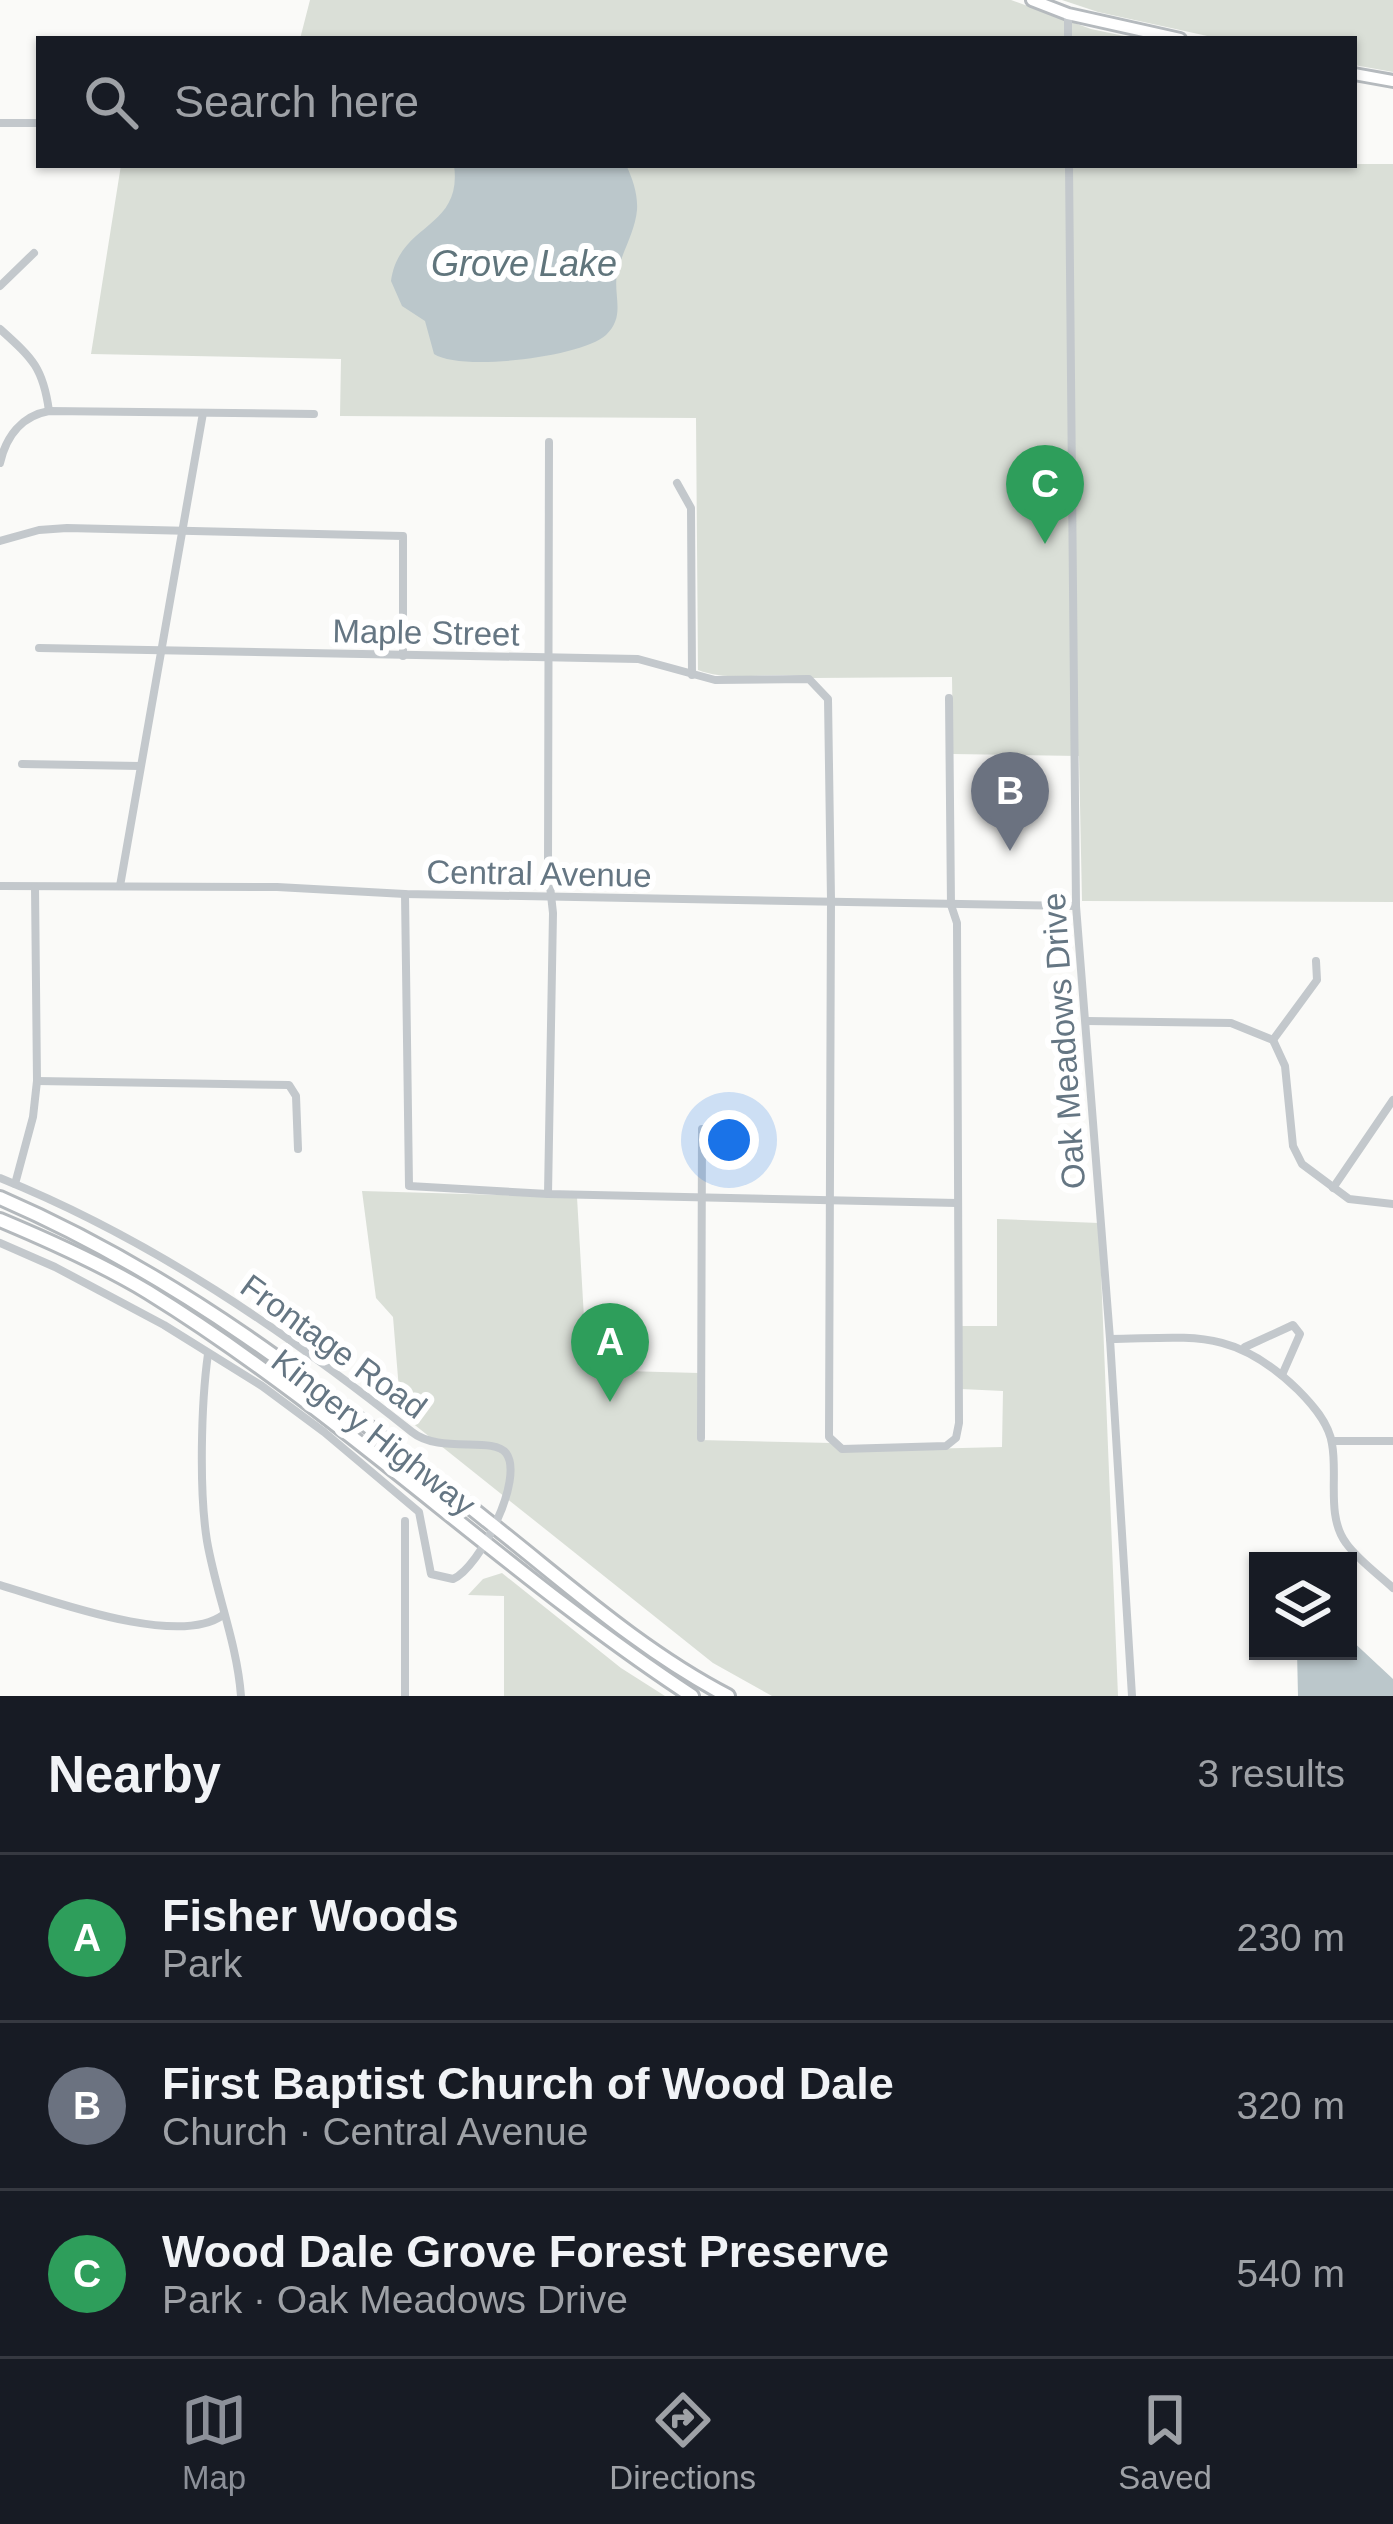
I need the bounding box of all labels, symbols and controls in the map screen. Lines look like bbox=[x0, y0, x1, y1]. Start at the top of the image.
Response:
search box bbox=[36, 36, 1357, 168]
icon: search bbox=[78, 69, 144, 135]
text: Search here bbox=[174, 76, 419, 127]
water label: Grove Lake bbox=[431, 243, 617, 284]
pin: C bbox=[1006, 445, 1084, 544]
street label: Maple Street bbox=[332, 612, 520, 653]
pin: B bbox=[971, 752, 1049, 851]
street label: Central Avenue bbox=[426, 853, 652, 894]
street label: Oak Meadows Drive bbox=[1035, 891, 1092, 1190]
your location bbox=[699, 1110, 759, 1170]
street label: Frontage Road bbox=[234, 1267, 434, 1426]
pin: A bbox=[571, 1303, 649, 1402]
street label: Kingery Highway bbox=[265, 1342, 483, 1523]
map controls bbox=[1249, 1552, 1357, 1660]
button: layers bbox=[1249, 1552, 1357, 1660]
text: Nearby bbox=[48, 1746, 221, 1803]
text: 3 results bbox=[1198, 1752, 1345, 1795]
text: Fisher Woods bbox=[162, 1890, 459, 1941]
text: A bbox=[73, 1916, 101, 1959]
text: 230 m bbox=[1237, 1916, 1345, 1959]
text: Park bbox=[162, 1942, 242, 1985]
text: First Baptist Church of Wood Dale bbox=[162, 2058, 894, 2109]
text: B bbox=[73, 2084, 101, 2127]
text: 320 m bbox=[1237, 2084, 1345, 2127]
text: Church · Central Avenue bbox=[162, 2110, 588, 2153]
text: Wood Dale Grove Forest Preserve bbox=[162, 2226, 889, 2277]
text: C bbox=[73, 2252, 101, 2295]
text: 540 m bbox=[1237, 2252, 1345, 2295]
text: Park · Oak Meadows Drive bbox=[162, 2278, 628, 2321]
tab: Map bbox=[181, 2387, 247, 2497]
tab: Directions bbox=[609, 2387, 756, 2497]
tab: Saved bbox=[1118, 2387, 1212, 2497]

